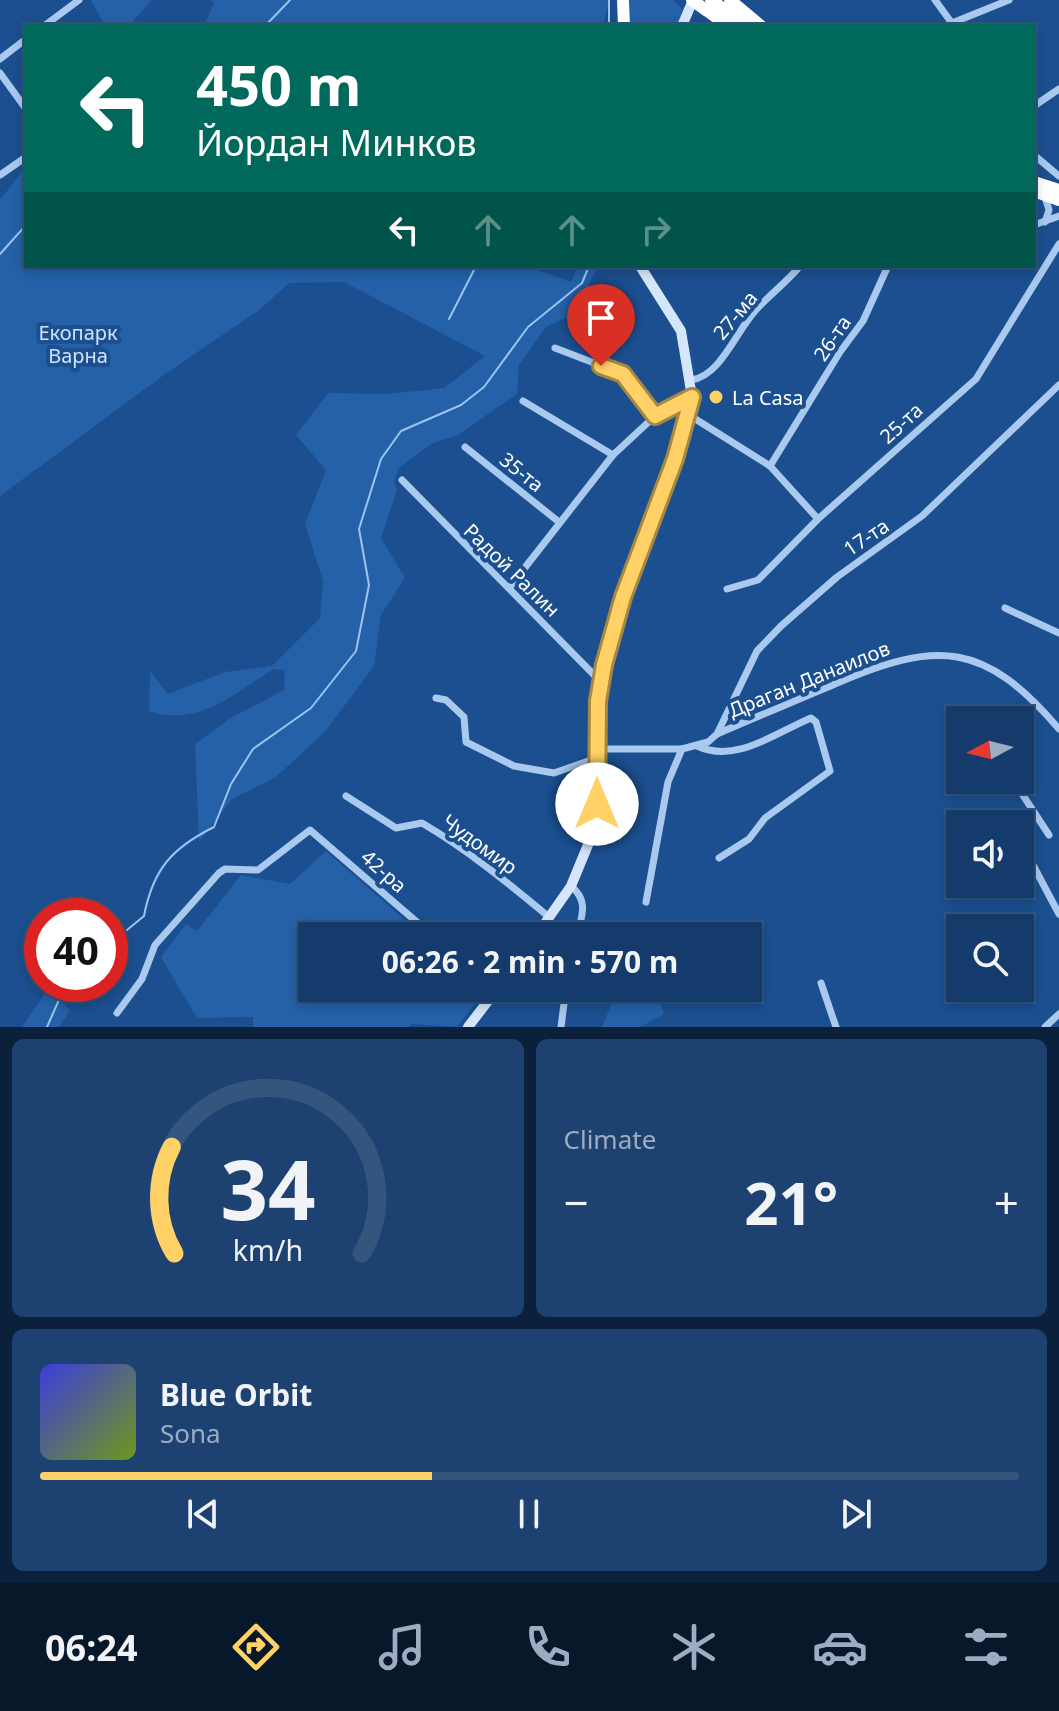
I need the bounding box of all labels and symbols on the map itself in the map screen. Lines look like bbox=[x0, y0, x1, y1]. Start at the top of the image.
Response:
pin bbox=[567, 284, 635, 366]
street label: 27-ма bbox=[707, 285, 763, 345]
street label: 26-та bbox=[807, 310, 857, 366]
park label: Екопарк Варна bbox=[38, 319, 118, 369]
place label: La Casa bbox=[732, 384, 804, 411]
marker: La Casa bbox=[707, 388, 725, 406]
street label: 25-та bbox=[874, 396, 928, 450]
street label: 35-та bbox=[494, 446, 550, 498]
street label: 17-та bbox=[838, 512, 894, 562]
street label: Радой Ралин bbox=[458, 517, 566, 623]
street label: Драган Данаилов bbox=[724, 634, 894, 724]
north arrow bbox=[946, 706, 1034, 794]
position arrow bbox=[555, 762, 639, 846]
street label: Чудомир bbox=[437, 808, 523, 880]
street label: 42-ра bbox=[355, 843, 413, 899]
speed limit sign: 40 bbox=[24, 898, 128, 1002]

